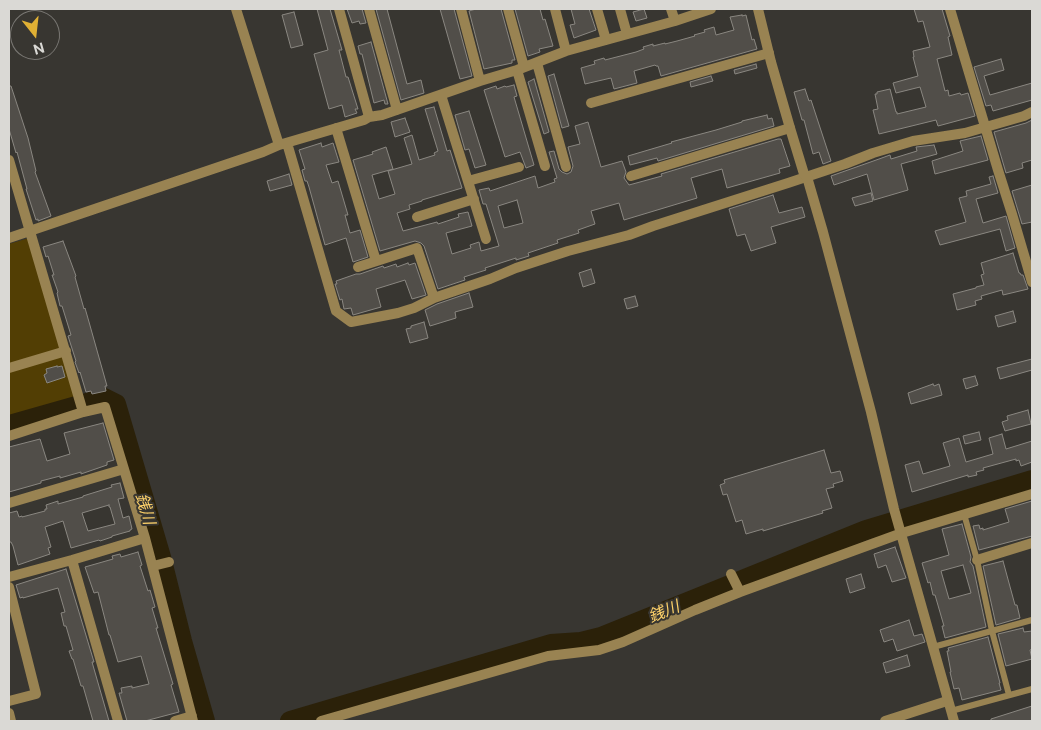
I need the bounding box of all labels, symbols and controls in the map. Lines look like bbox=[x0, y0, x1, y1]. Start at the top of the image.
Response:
north arrow bbox=[10, 10, 60, 60]
text: N bbox=[31, 39, 46, 58]
water label: 銭川 bbox=[131, 491, 159, 527]
water label: 銭川 bbox=[646, 597, 682, 627]

